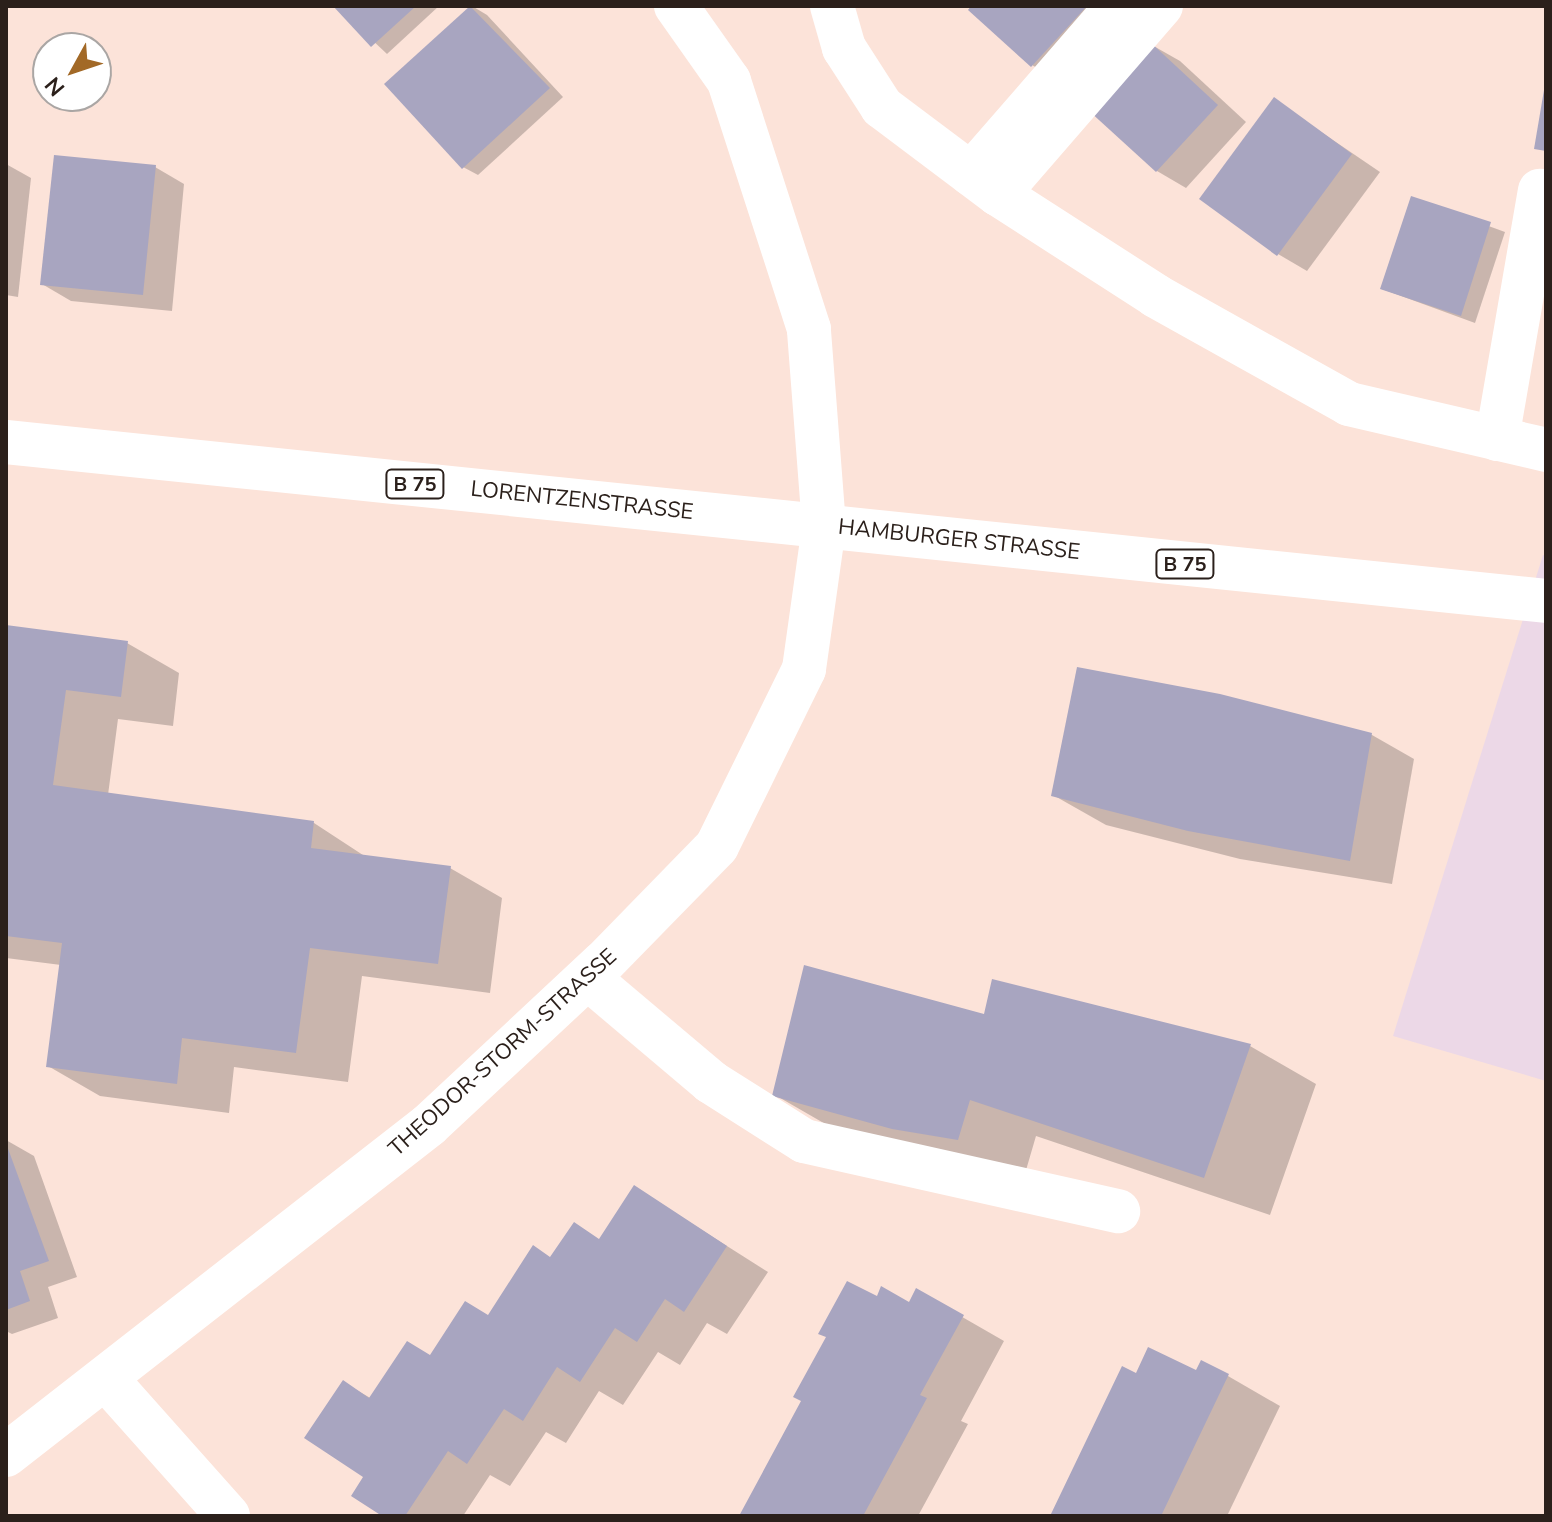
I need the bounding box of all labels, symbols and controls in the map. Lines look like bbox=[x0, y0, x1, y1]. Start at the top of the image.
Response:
north arrow bbox=[32, 32, 112, 112]
text: N bbox=[38, 70, 72, 102]
road number: B 75 bbox=[385, 468, 445, 500]
street label: LORENTZENSTRASSE bbox=[469, 476, 695, 526]
street label: HAMBURGER STRASSE bbox=[837, 514, 1081, 566]
road number: B 75 bbox=[1155, 548, 1215, 580]
street label: THEODOR-STORM-STRASSE bbox=[384, 944, 622, 1162]

